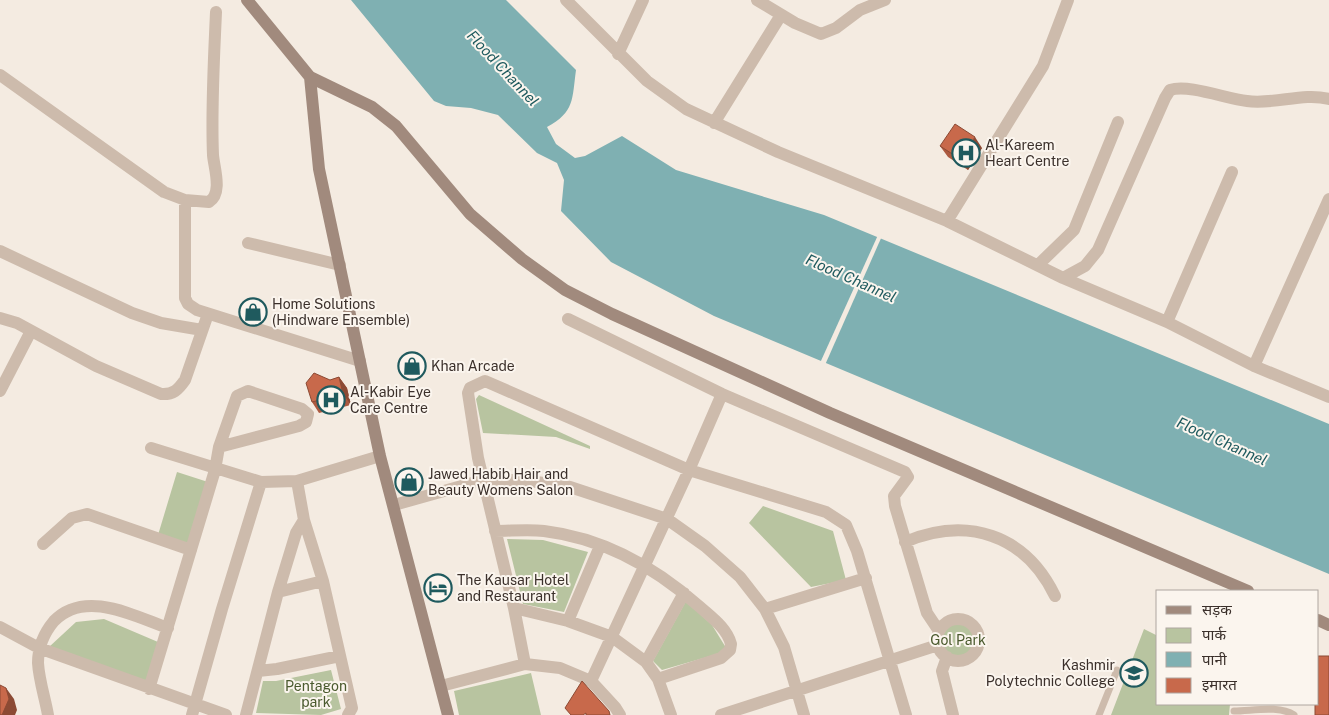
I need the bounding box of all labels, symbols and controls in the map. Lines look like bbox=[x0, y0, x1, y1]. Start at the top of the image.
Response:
water label: Flood Channel bbox=[464, 27, 542, 109]
place label: Al-Kareem Heart Centre bbox=[985, 137, 1069, 169]
hospital icon: Al-Kareem Heart Centre bbox=[951, 138, 981, 168]
water label: Flood Channel bbox=[803, 250, 899, 306]
place label: Home Solutions (Hindware Ensemble) bbox=[272, 296, 410, 328]
shop icon: Home Solutions (Hindware Ensemble) bbox=[238, 297, 268, 327]
shop icon: Khan Arcade bbox=[397, 351, 427, 381]
place label: Khan Arcade bbox=[431, 358, 515, 374]
place label: Al-Kabir Eye Care Centre bbox=[350, 384, 431, 416]
hospital icon: Al-Kabir Eye Care Centre bbox=[316, 385, 346, 415]
water label: Flood Channel bbox=[1174, 413, 1270, 469]
place label: Jawed Habib Hair and Beauty Womens Salon bbox=[428, 466, 573, 498]
shop icon: Jawed Habib Hair and Beauty Womens Salon bbox=[394, 467, 424, 497]
place label: The Kausar Hotel and Restaurant bbox=[457, 572, 569, 604]
hotel icon: The Kausar Hotel and Restaurant bbox=[423, 573, 453, 603]
legend bbox=[1156, 590, 1319, 705]
text: सड़क bbox=[1202, 601, 1232, 618]
text: पार्क bbox=[1202, 626, 1226, 643]
park label: Gol Park bbox=[930, 632, 986, 648]
text: पानी bbox=[1202, 651, 1228, 668]
place label: Kashmir Polytechnic College bbox=[986, 657, 1115, 689]
school or university icon: Kashmir Polytechnic College bbox=[1119, 658, 1149, 688]
text: इमारत bbox=[1202, 676, 1237, 693]
park label: Pentagon park bbox=[285, 678, 347, 710]

